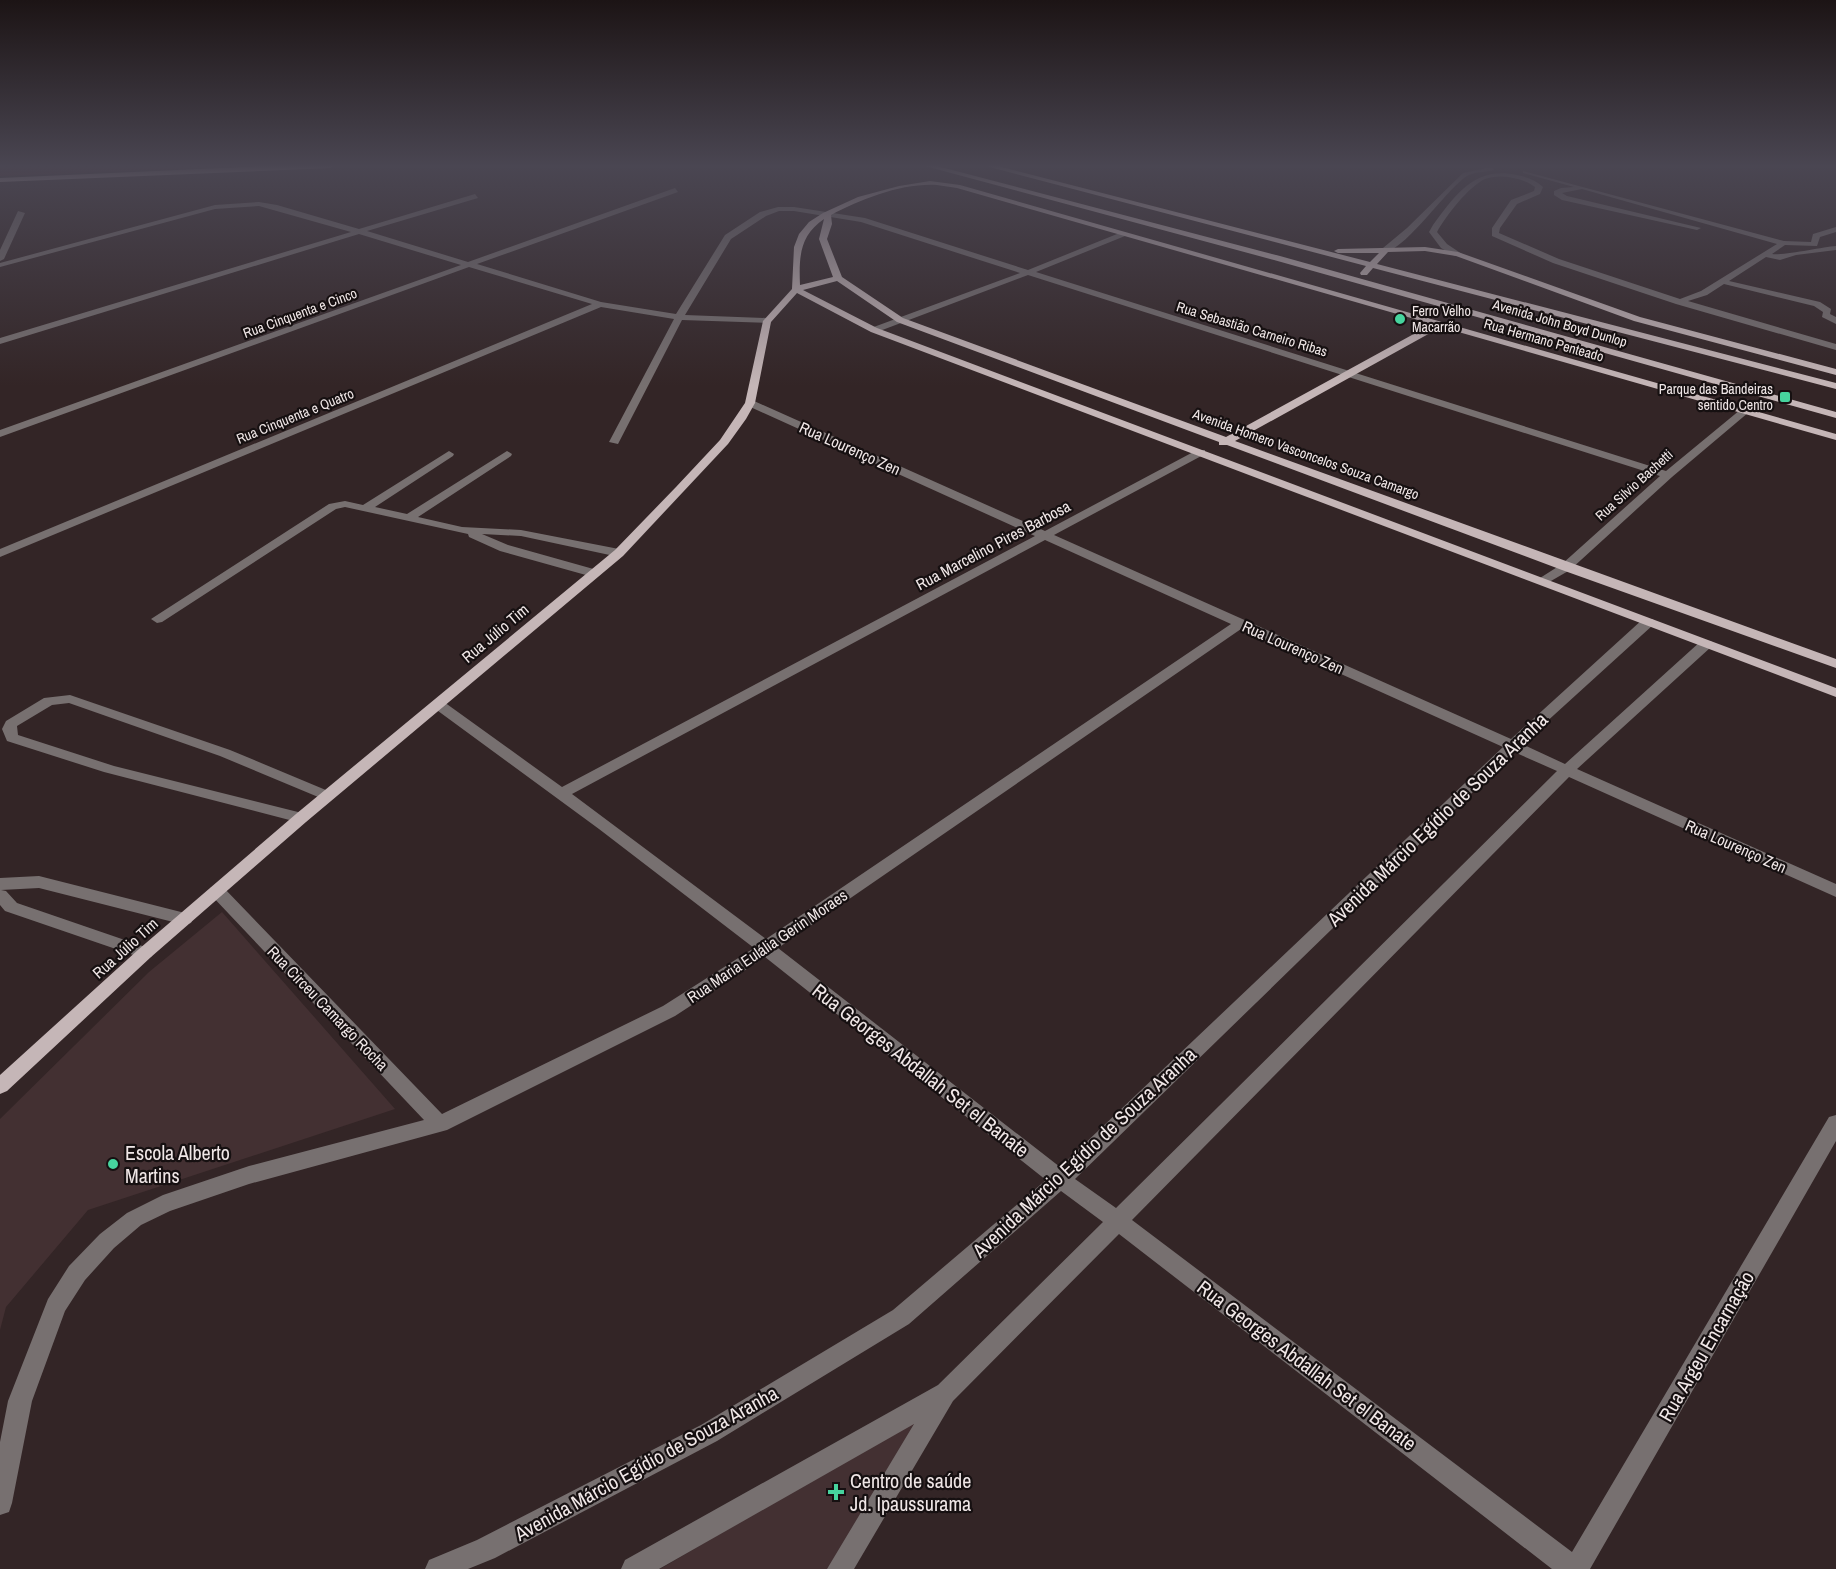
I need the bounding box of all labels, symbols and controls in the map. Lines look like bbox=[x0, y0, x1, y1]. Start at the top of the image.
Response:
street label: Rua Cinquenta e Cinco bbox=[241, 284, 359, 342]
street label: Avenida John Boyd Dunlop bbox=[1490, 295, 1629, 351]
street label: Rua Sebastião Carneiro Ribas bbox=[1174, 297, 1330, 361]
place label: Ferro Velho Macarrão bbox=[1412, 302, 1471, 336]
marker: Ferro Velho Macarrão bbox=[1393, 312, 1407, 326]
street label: Rua Hermano Penteado bbox=[1482, 314, 1606, 366]
place label: Parque das Bandeiras sentido Centro bbox=[1659, 380, 1773, 414]
street label: Rua Cinquenta e Quatro bbox=[234, 384, 356, 448]
marker: Parque das Bandeiras sentido Centro bbox=[1778, 390, 1792, 404]
street label: Avenida Homero Vasconcelos Souza Camargo bbox=[1189, 404, 1422, 503]
street label: Rua Lourenço Zen bbox=[796, 416, 904, 480]
street label: Rua Silvio Bachetti bbox=[1591, 445, 1677, 525]
street label: Rua Marcelino Pires Barbosa bbox=[912, 495, 1075, 595]
street label: Rua Júlio Tim bbox=[457, 598, 533, 668]
street label: Rua Lourenço Zen bbox=[1239, 615, 1347, 679]
street label: Avenida Márcio Egídio de Souza Aranha bbox=[1320, 706, 1553, 933]
street label: Rua Lourenço Zen bbox=[1682, 814, 1790, 878]
street label: Rua Maria Eulália Gerin Moraes bbox=[683, 884, 851, 1008]
street label: Rua Júlio Tim bbox=[87, 913, 163, 983]
street label: Rua Circeu Camargo Rocha bbox=[263, 941, 394, 1076]
street label: Rua Georges Abdallah Set el Banate bbox=[807, 977, 1035, 1163]
street label: Avenida Márcio Egídio de Souza Aranha bbox=[965, 1041, 1202, 1264]
place label: Escola Alberto Martins bbox=[125, 1139, 230, 1189]
marker: Escola Alberto Martins bbox=[106, 1157, 120, 1171]
street label: Rua Argeu Encarnação bbox=[1652, 1266, 1760, 1426]
street label: Rua Georges Abdallah Set el Banate bbox=[1192, 1274, 1422, 1456]
street label: Avenida Márcio Egídio de Souza Aranha bbox=[509, 1379, 782, 1547]
place label: Centro de saúde Jd. Ipaussurama bbox=[850, 1467, 971, 1517]
marker: Centro de saúde Jd. Ipaussurama bbox=[827, 1483, 845, 1501]

